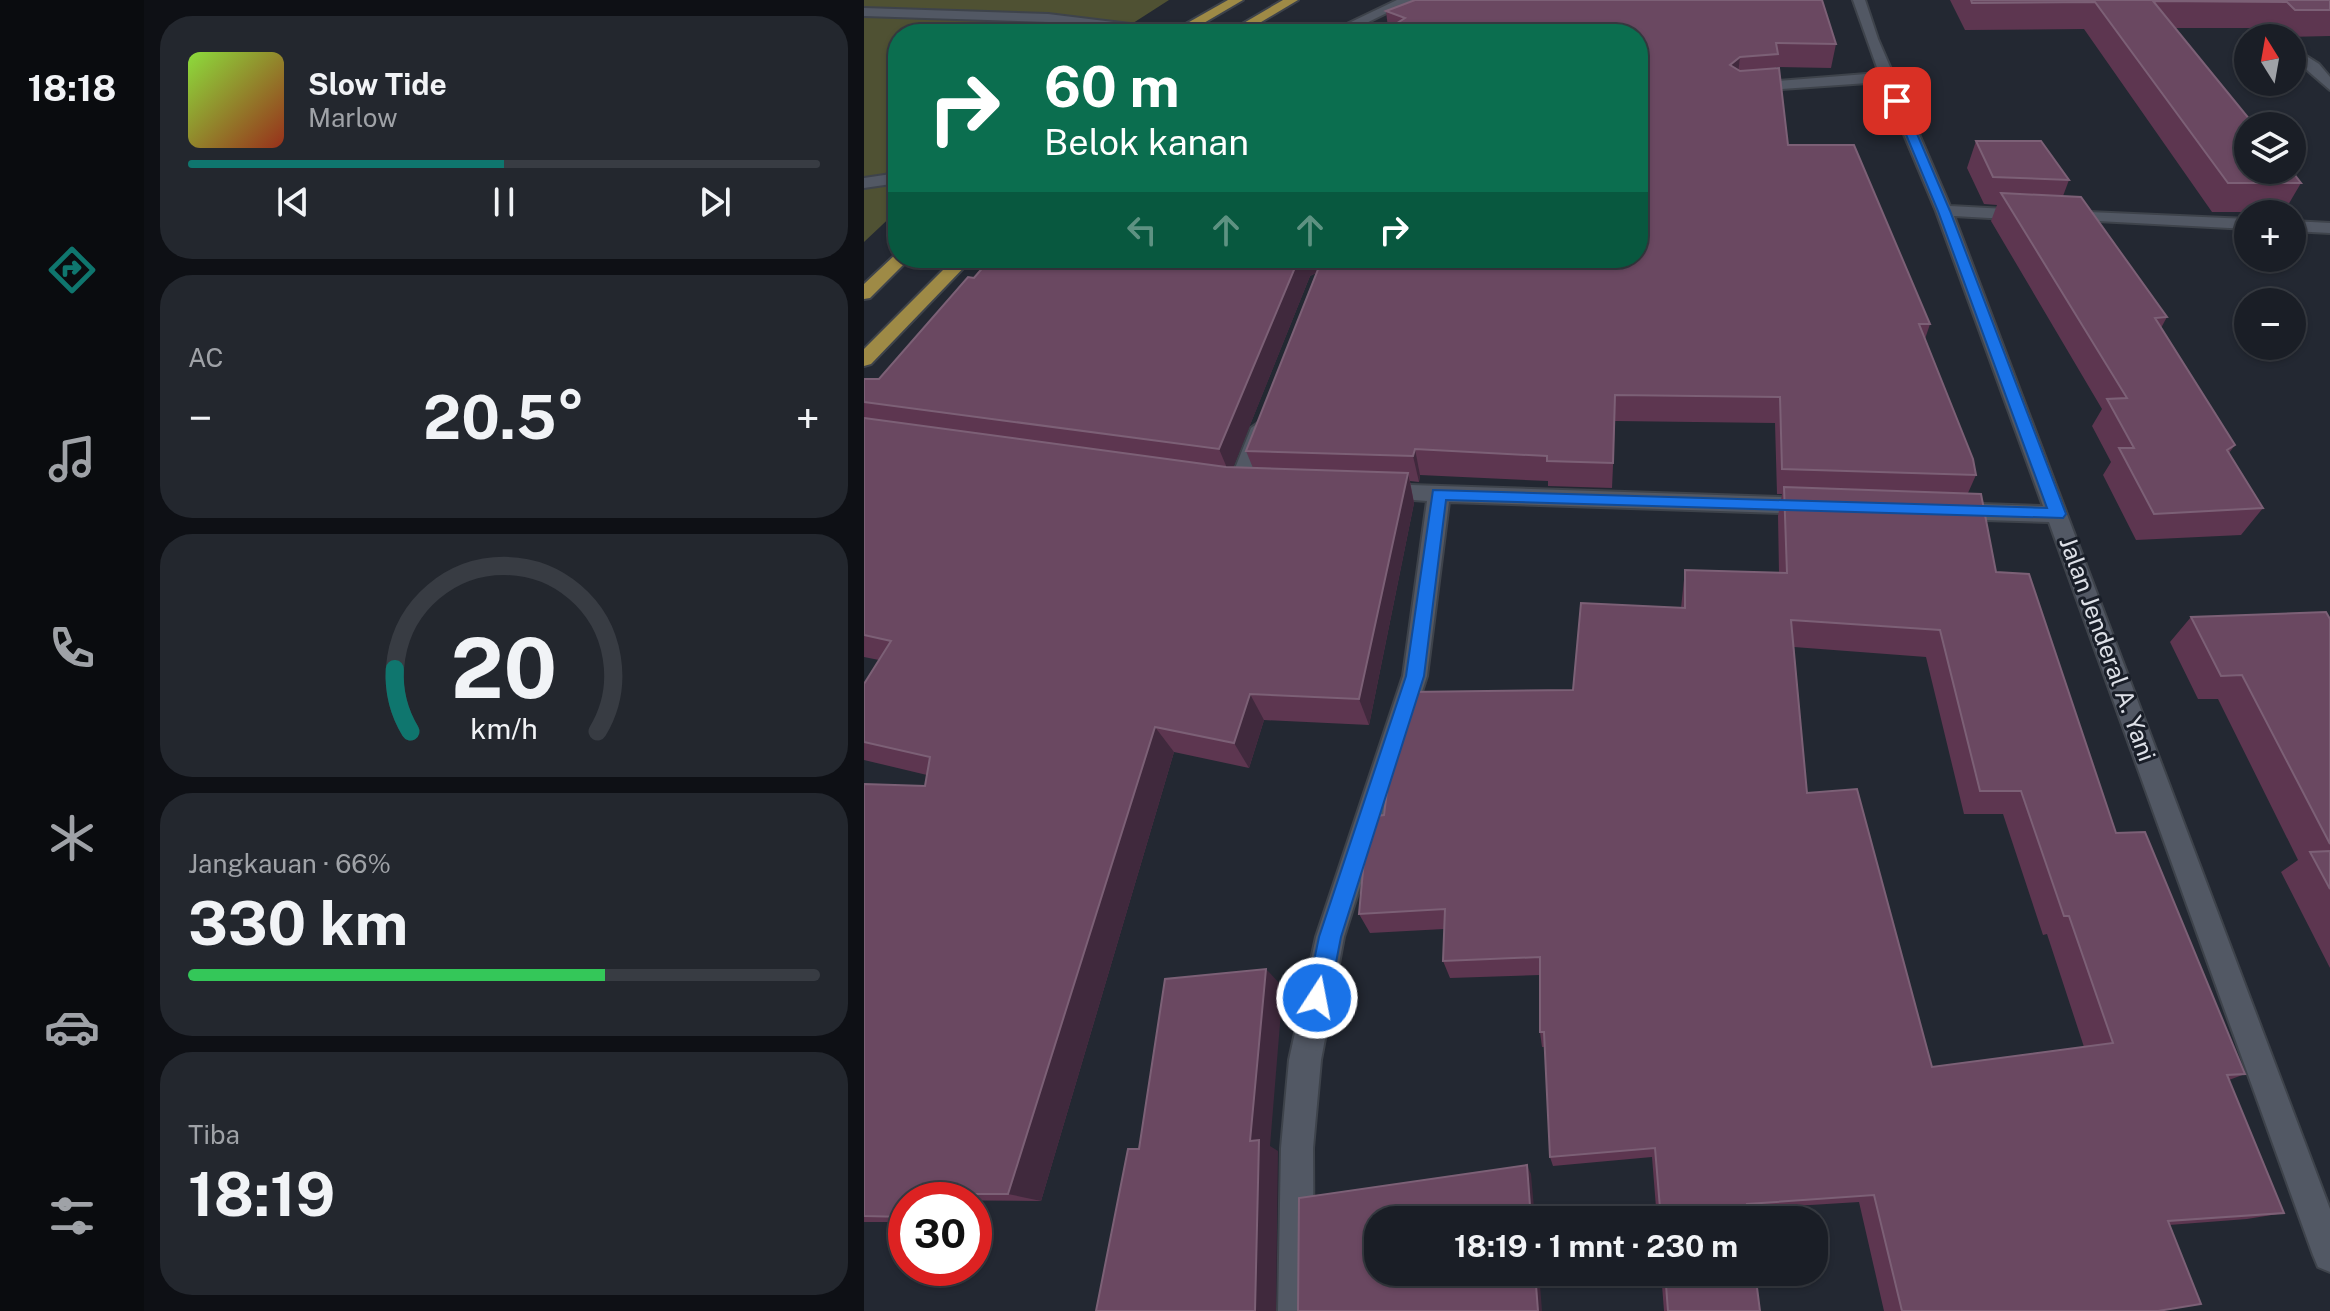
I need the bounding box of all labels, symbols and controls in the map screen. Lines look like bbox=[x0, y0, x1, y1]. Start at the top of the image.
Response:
north arrow bbox=[2234, 24, 2306, 96]
map controls bbox=[2234, 24, 2306, 360]
text: 60 m bbox=[1044, 54, 1180, 120]
icon: right bbox=[912, 56, 1016, 160]
text: Slow Tide bbox=[308, 66, 447, 102]
text: 18:18 bbox=[28, 67, 116, 109]
pin bbox=[1863, 67, 1931, 135]
icon: arrive bbox=[1875, 79, 1919, 123]
text: Marlow bbox=[308, 102, 398, 133]
button: layers bbox=[2234, 112, 2306, 184]
text: Belok kanan bbox=[1044, 121, 1249, 163]
icon: previous bbox=[271, 180, 315, 224]
icon: pause bbox=[482, 180, 526, 224]
icon: next bbox=[693, 180, 737, 224]
button: + bbox=[2234, 200, 2306, 272]
icon: left bbox=[1120, 208, 1164, 252]
icon: ahead bbox=[1204, 208, 1248, 252]
icon: ahead bbox=[1288, 208, 1332, 252]
icon: right bbox=[1372, 208, 1416, 252]
icon: directions bbox=[44, 242, 100, 298]
button: − bbox=[2234, 288, 2306, 360]
text: AC bbox=[188, 342, 223, 373]
text: 20.5° bbox=[423, 382, 585, 453]
text: − bbox=[188, 392, 212, 444]
text: + bbox=[796, 392, 820, 444]
icon: music bbox=[44, 431, 100, 487]
street label: Jalan Jenderal A. Yani bbox=[2054, 533, 2162, 765]
text: 20 bbox=[451, 618, 557, 716]
icon: phone bbox=[44, 620, 100, 676]
text: km/h bbox=[470, 712, 538, 745]
icon: climate bbox=[44, 810, 100, 866]
text: Jangkauan · 66% bbox=[188, 848, 391, 879]
text: 330 km bbox=[188, 888, 408, 959]
position arrow bbox=[1275, 956, 1359, 1040]
icon: car bbox=[44, 999, 100, 1055]
text: Tiba bbox=[188, 1119, 240, 1150]
text: 18:19 bbox=[188, 1159, 335, 1230]
speed limit sign: 30 bbox=[888, 1182, 992, 1286]
icon: filters bbox=[44, 1188, 100, 1244]
text: 18:19 · 1 mnt · 230 m bbox=[1454, 1228, 1738, 1264]

